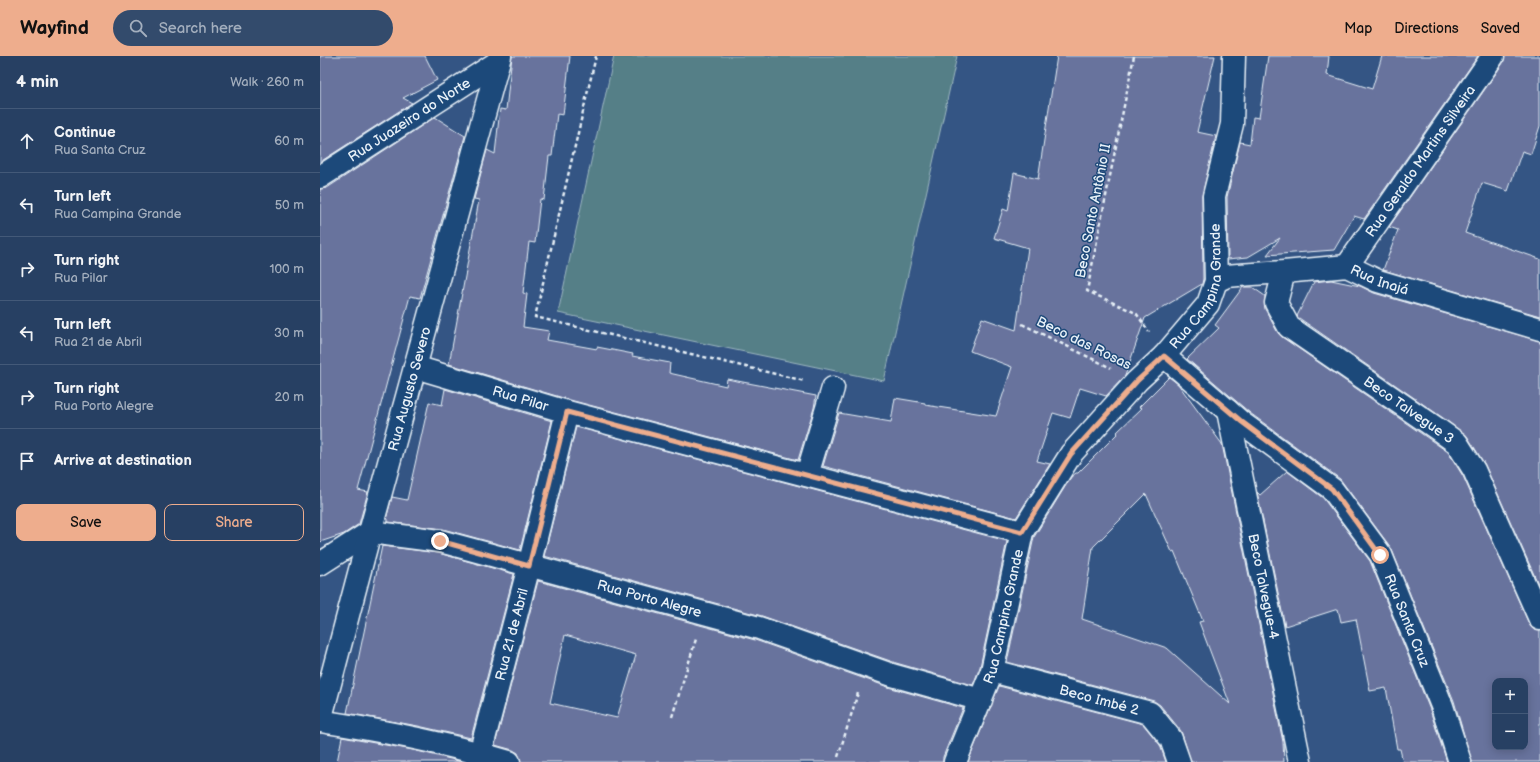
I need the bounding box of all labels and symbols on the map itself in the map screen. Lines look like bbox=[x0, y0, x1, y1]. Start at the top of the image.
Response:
street label: Rua Juazeiro do Norte bbox=[345, 74, 473, 165]
street label: Rua Geraldo Martins Silveira bbox=[1361, 82, 1479, 240]
street label: Beco Santo Antônio II bbox=[1072, 142, 1114, 280]
street label: Rua Campina Grande bbox=[1166, 223, 1225, 352]
street label: Rua Inajá bbox=[1348, 261, 1411, 298]
street label: Beco das Rosas bbox=[1034, 313, 1134, 373]
street label: Rua Augusto Severo bbox=[384, 325, 434, 453]
street label: Beco Talvegue 3 bbox=[1360, 372, 1458, 447]
street label: Rua Pilar bbox=[490, 382, 551, 415]
route end bbox=[431, 532, 449, 550]
street label: Beco Talvegue-4 bbox=[1245, 532, 1283, 641]
route start bbox=[1371, 546, 1389, 564]
street label: Rua Campina Grande bbox=[979, 548, 1027, 686]
street label: Rua Santa Cruz bbox=[1381, 571, 1434, 669]
street label: Rua Porto Alegre bbox=[595, 576, 704, 620]
street label: Rua 21 de Abril bbox=[491, 586, 531, 682]
street label: Beco Imbé 2 bbox=[1058, 681, 1142, 718]

